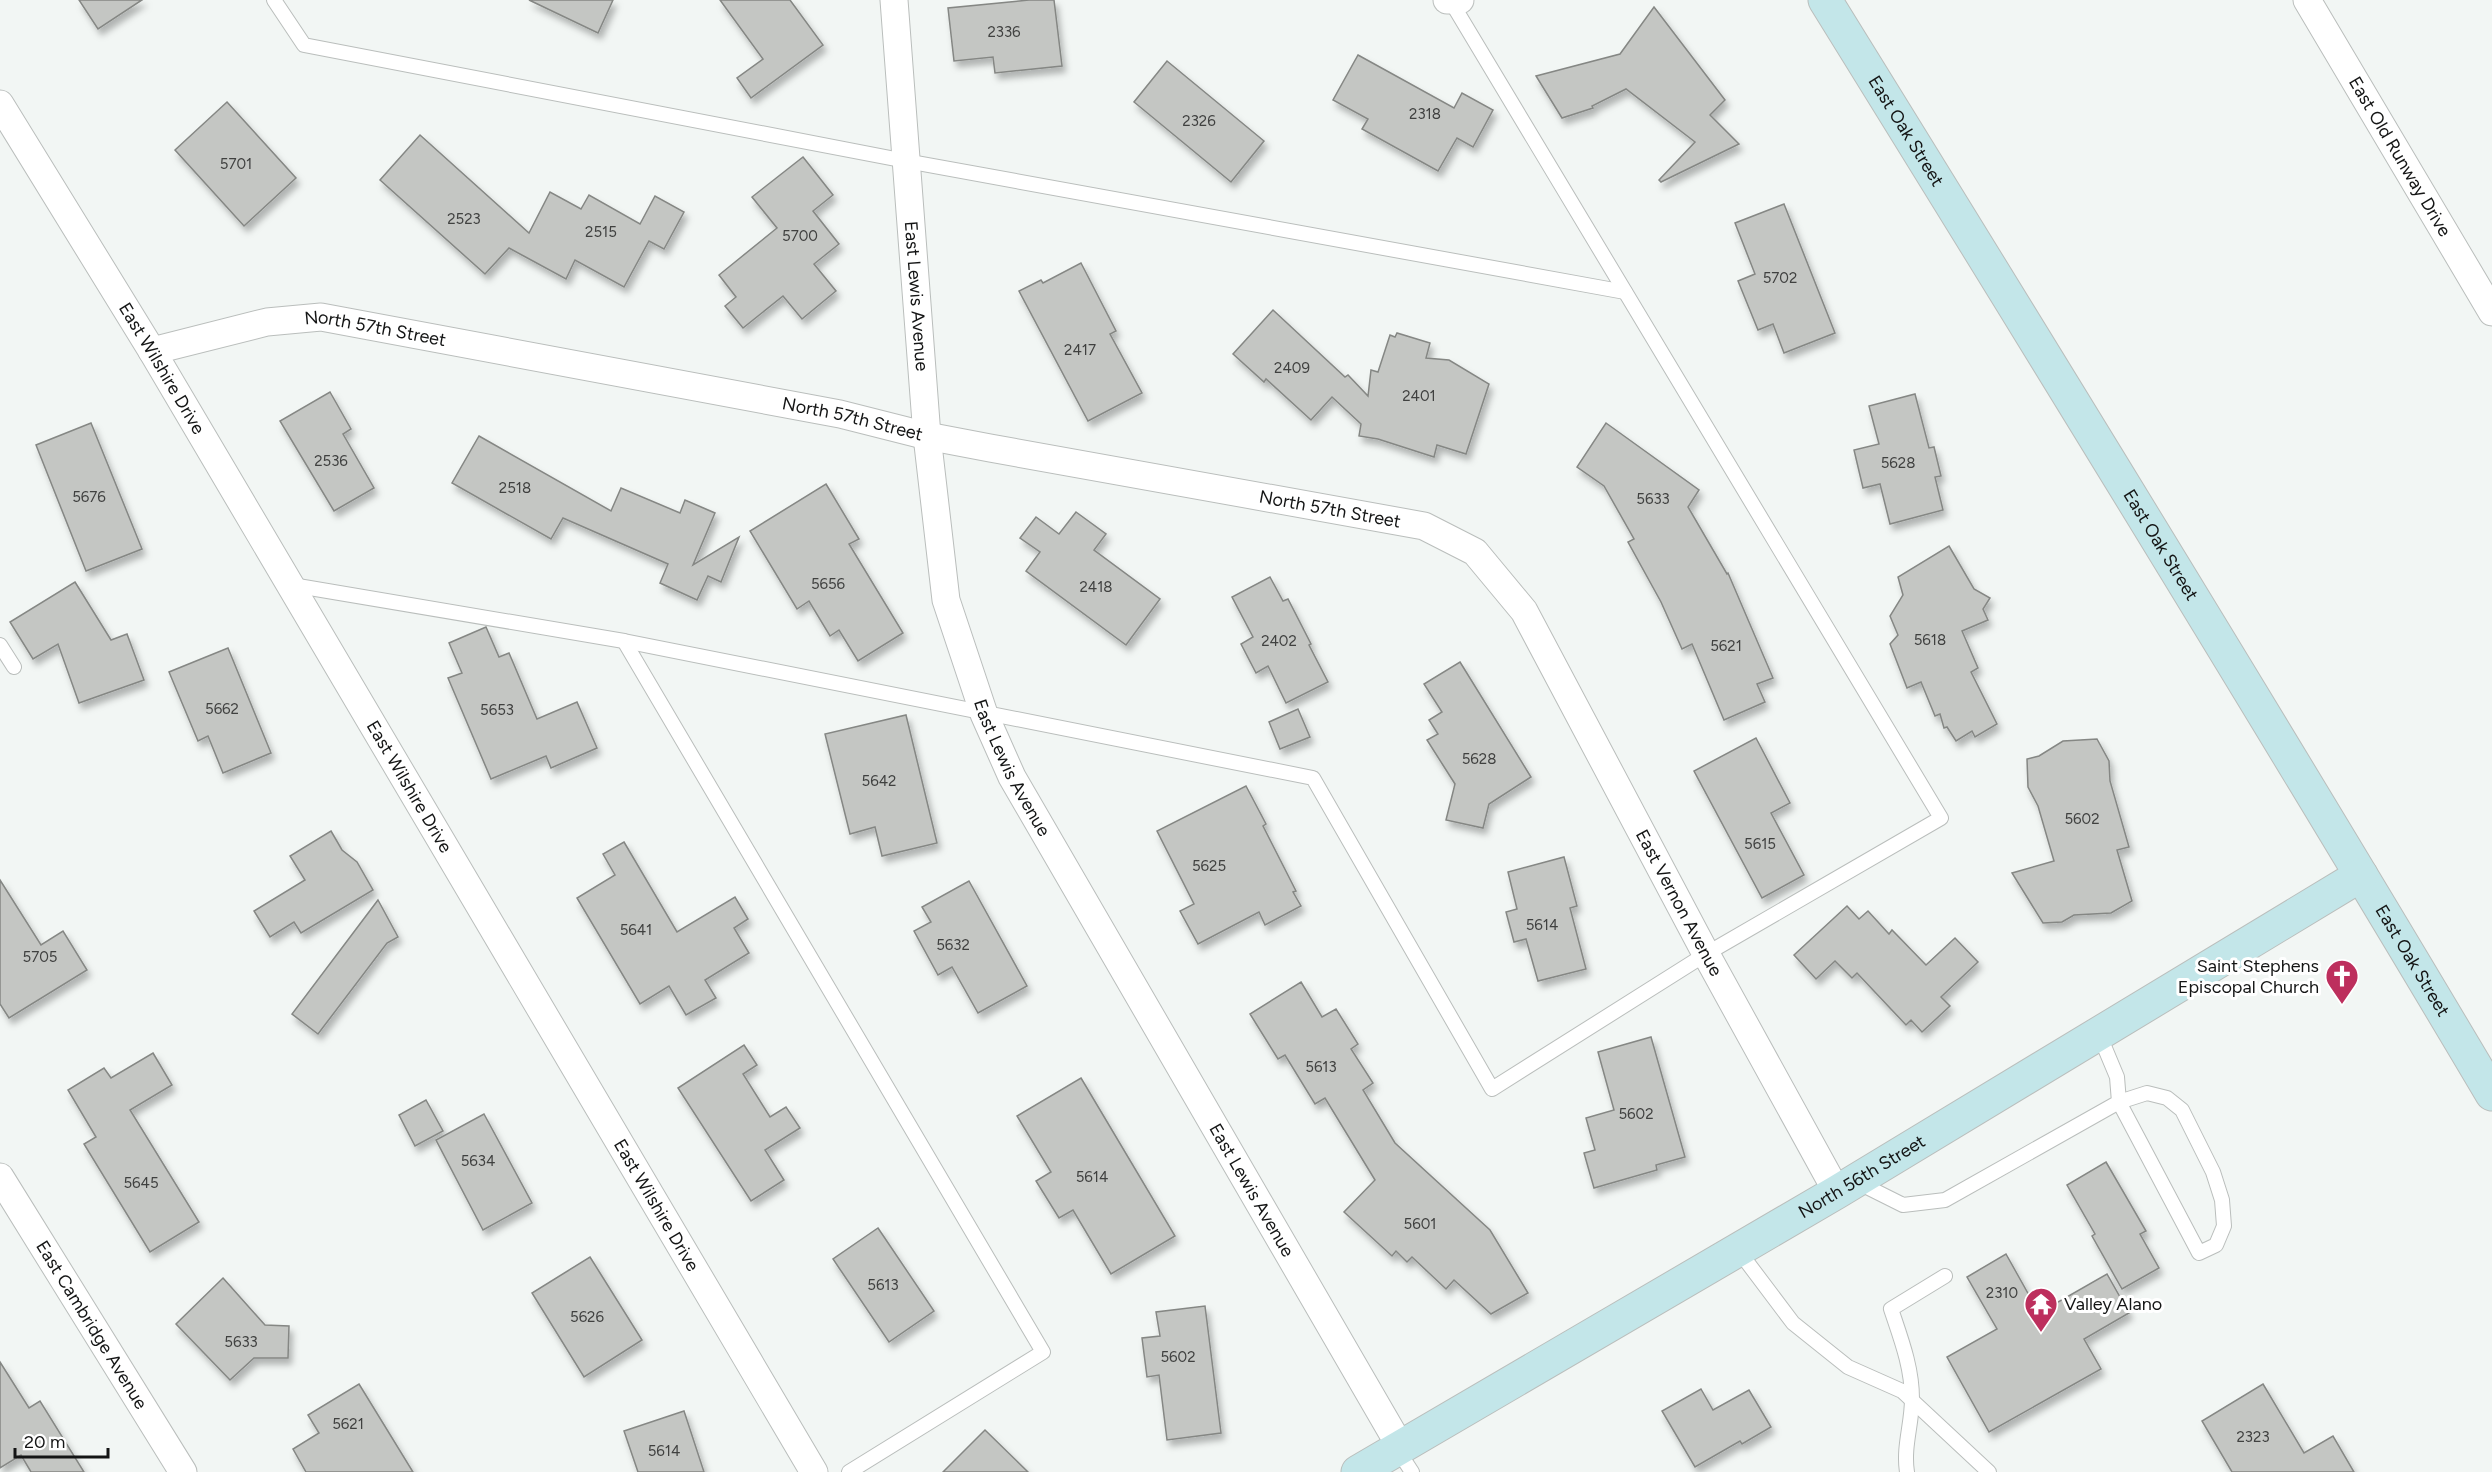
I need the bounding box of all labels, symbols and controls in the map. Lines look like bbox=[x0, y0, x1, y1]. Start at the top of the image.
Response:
house number: 2336 bbox=[987, 23, 1021, 41]
street label: East Oak Street bbox=[1863, 71, 1949, 191]
street label: East Old Runway Drive bbox=[2344, 73, 2456, 241]
house number: 2318 bbox=[1409, 105, 1441, 123]
house number: 2326 bbox=[1182, 112, 1216, 130]
house number: 5701 bbox=[220, 155, 252, 173]
house number: 2523 bbox=[447, 210, 481, 228]
street label: East Lewis Avenue bbox=[900, 220, 933, 372]
house number: 2515 bbox=[585, 223, 617, 241]
house number: 5700 bbox=[782, 227, 818, 245]
house number: 5702 bbox=[1763, 269, 1797, 287]
street label: East Wilshire Drive bbox=[114, 299, 210, 438]
street label: North 57th Street bbox=[303, 306, 448, 351]
house number: 2417 bbox=[1064, 341, 1096, 359]
house number: 2409 bbox=[1274, 359, 1310, 377]
house number: 2401 bbox=[1402, 387, 1436, 405]
street label: North 57th Street bbox=[780, 392, 925, 446]
house number: 2536 bbox=[314, 452, 348, 470]
house number: 5628 bbox=[1881, 454, 1915, 472]
house number: 2518 bbox=[499, 479, 531, 497]
street label: East Oak Street bbox=[2118, 485, 2203, 605]
street label: North 57th Street bbox=[1257, 486, 1403, 533]
house number: 5676 bbox=[72, 488, 106, 506]
house number: 5633 bbox=[1636, 490, 1670, 508]
house number: 5656 bbox=[811, 575, 846, 593]
house number: 2418 bbox=[1079, 578, 1113, 596]
house number: 5618 bbox=[1914, 631, 1946, 649]
house number: 2402 bbox=[1261, 632, 1297, 650]
house number: 5621 bbox=[1710, 637, 1742, 655]
street label: East Lewis Avenue bbox=[969, 697, 1055, 840]
house number: 5662 bbox=[205, 700, 239, 718]
house number: 5653 bbox=[480, 701, 514, 719]
street label: East Wilshire Drive bbox=[362, 717, 457, 857]
house number: 5628 bbox=[1462, 750, 1496, 768]
house number: 5642 bbox=[862, 772, 896, 790]
house number: 5602 bbox=[2064, 810, 2100, 828]
street label: East Vernon Avenue bbox=[1631, 826, 1727, 980]
house number: 5615 bbox=[1744, 835, 1776, 853]
house number: 5625 bbox=[1192, 857, 1226, 875]
street label: East Oak Street bbox=[2371, 901, 2454, 1021]
house number: 5614 bbox=[1526, 916, 1558, 934]
house number: 5641 bbox=[620, 921, 652, 939]
house number: 5632 bbox=[936, 936, 970, 954]
house number: 5705 bbox=[23, 948, 57, 966]
place label: Saint Stephens Episcopal Church bbox=[2178, 955, 2319, 998]
church icon: Saint Stephens Episcopal Church bbox=[2324, 958, 2360, 1005]
house number: 5613 bbox=[1305, 1058, 1337, 1076]
house number: 5602 bbox=[1618, 1105, 1654, 1123]
street label: East Lewis Avenue bbox=[1204, 1119, 1299, 1261]
street label: North 56th Street bbox=[1794, 1130, 1929, 1223]
street label: East Wilshire Drive bbox=[609, 1135, 704, 1275]
house number: 5634 bbox=[461, 1152, 495, 1170]
house number: 5614 bbox=[1076, 1168, 1108, 1186]
house number: 5645 bbox=[123, 1174, 159, 1192]
house number: 5601 bbox=[1404, 1215, 1436, 1233]
street label: East Cambridge Avenue bbox=[31, 1237, 152, 1413]
house number: 5613 bbox=[867, 1276, 899, 1294]
house number: 2310 bbox=[1986, 1284, 2018, 1302]
temple icon: Valley Alano bbox=[2023, 1286, 2059, 1333]
place label: Valley Alano bbox=[2064, 1293, 2162, 1315]
house number: 5626 bbox=[570, 1308, 605, 1326]
house number: 5633 bbox=[224, 1333, 258, 1351]
house number: 5602 bbox=[1160, 1348, 1196, 1366]
house number: 5621 bbox=[332, 1415, 364, 1433]
scale bar bbox=[15, 1421, 108, 1459]
house number: 2323 bbox=[2236, 1428, 2270, 1446]
text: 20 m bbox=[24, 1431, 65, 1453]
house number: 5614 bbox=[648, 1442, 680, 1460]

